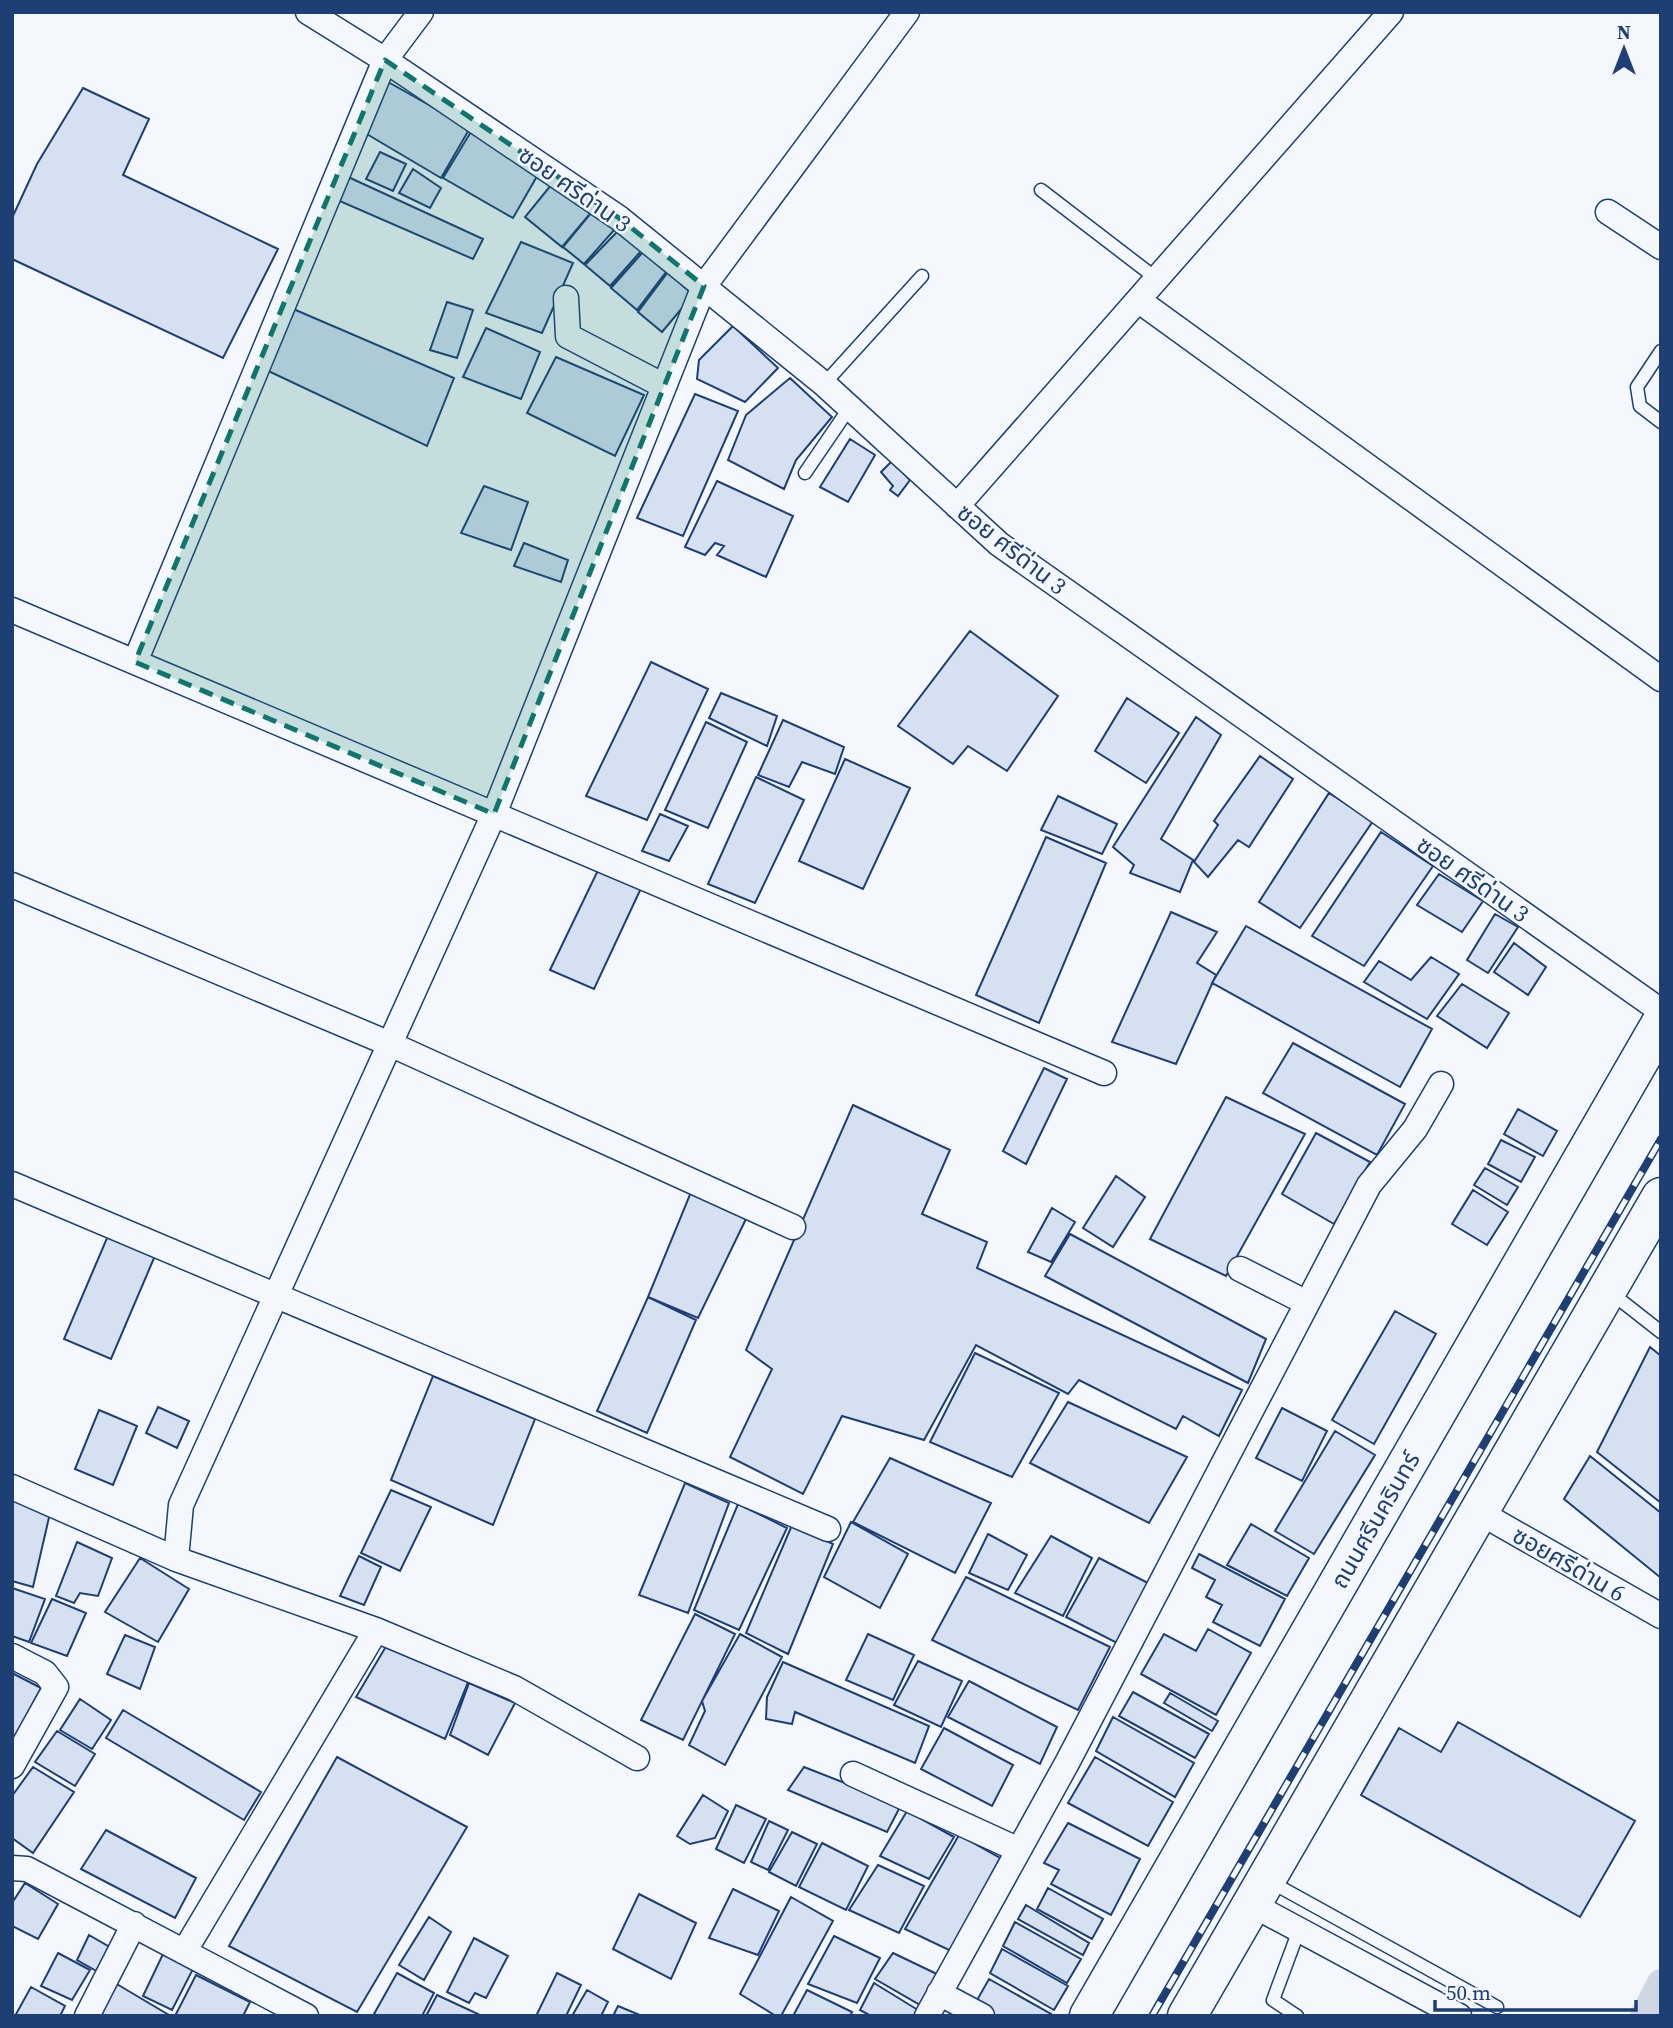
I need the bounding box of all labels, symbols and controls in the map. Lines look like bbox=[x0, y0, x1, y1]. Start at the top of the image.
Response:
north arrow bbox=[1589, 14, 1659, 84]
text: N bbox=[1617, 19, 1631, 45]
street label: ซอย ศรีด่าน 3 bbox=[512, 138, 638, 240]
street label: ซอย ศรีด่าน 3 bbox=[950, 496, 1074, 602]
street label: ซอย ศรีด่าน 3 bbox=[1410, 828, 1536, 930]
street label: ถนนศรีนครินทร์ bbox=[1322, 1445, 1428, 1594]
street label: ซอยศรีด่าน 6 bbox=[1507, 1518, 1631, 1610]
scale bar bbox=[1435, 1968, 1636, 2012]
text: 50 m bbox=[1446, 1978, 1491, 2007]

